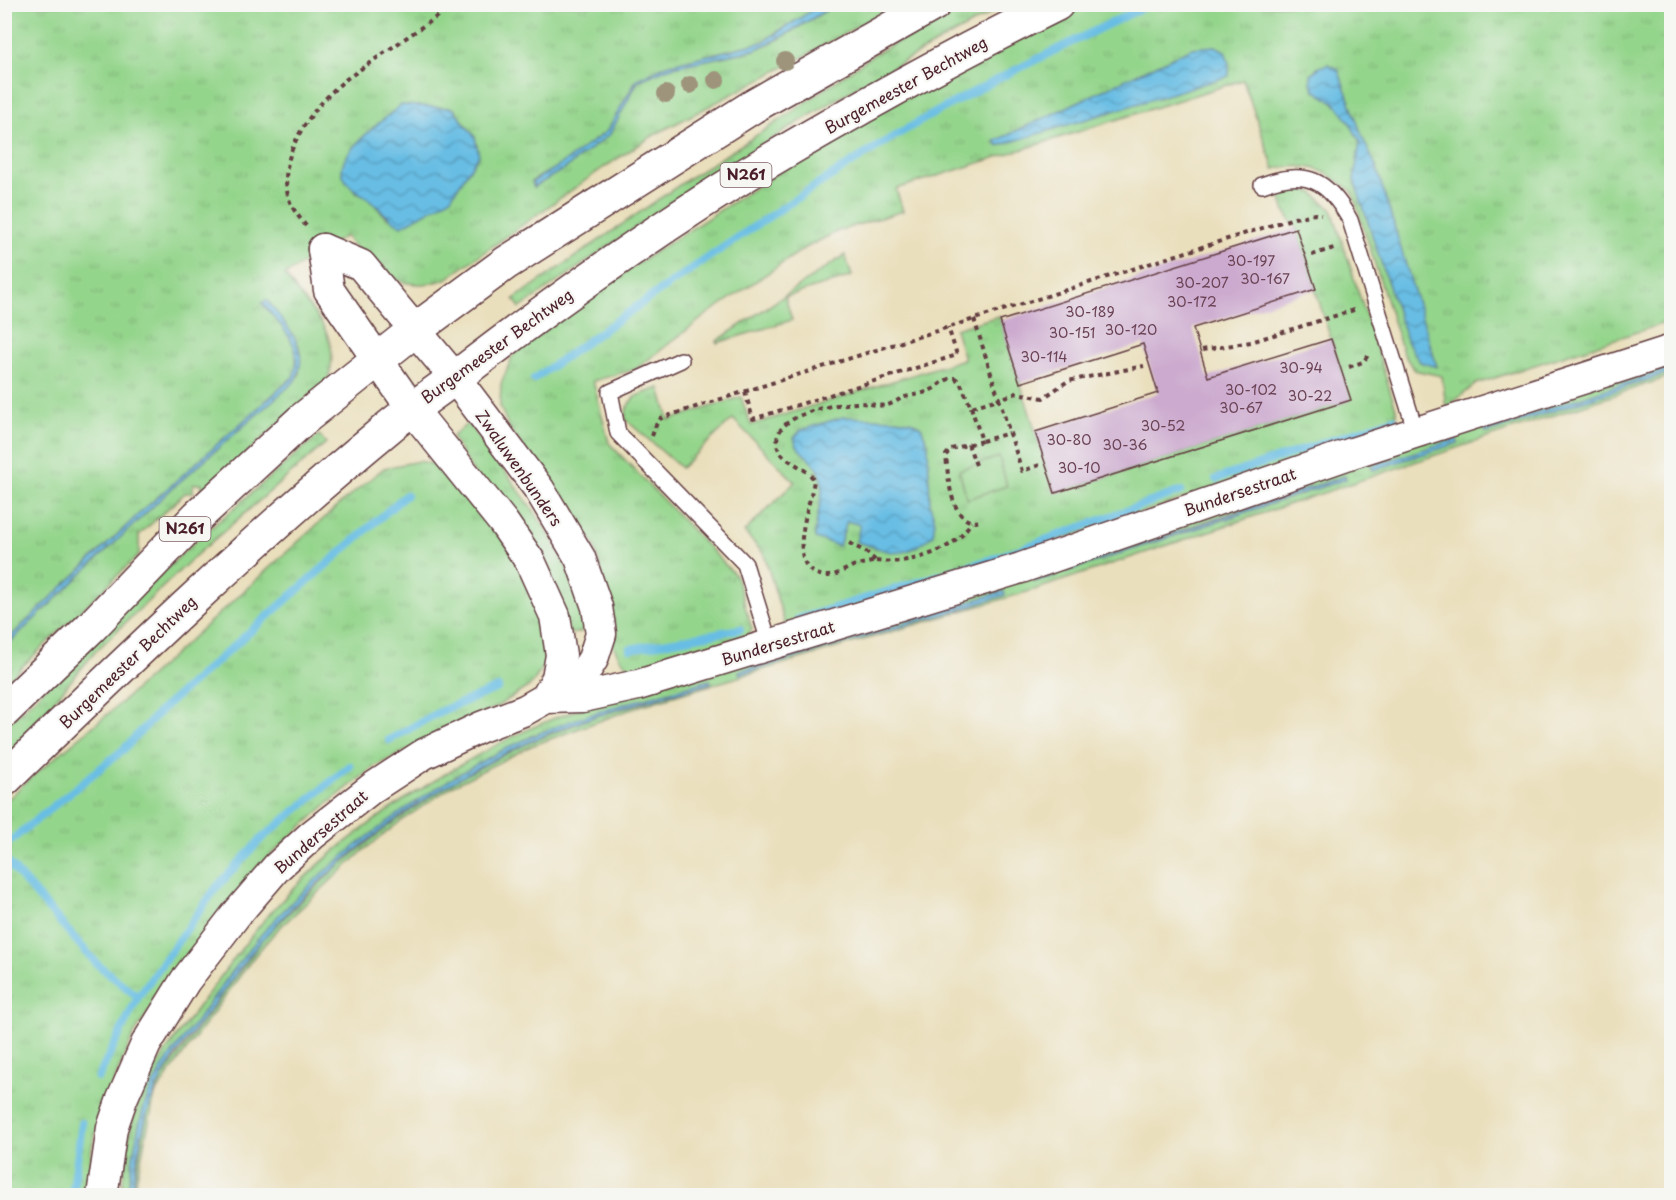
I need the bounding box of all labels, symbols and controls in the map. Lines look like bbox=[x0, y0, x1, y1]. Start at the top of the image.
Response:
street label: Burgemeester Bechtweg bbox=[820, 29, 991, 139]
road number: N261 bbox=[720, 163, 771, 187]
house number: 30-197 bbox=[1227, 250, 1275, 271]
house number: 30-167 bbox=[1240, 268, 1290, 289]
house number: 30-207 bbox=[1175, 272, 1229, 293]
street label: Burgemeester Bechtweg bbox=[415, 282, 577, 409]
house number: 30-172 bbox=[1167, 291, 1217, 312]
house number: 30-189 bbox=[1065, 301, 1115, 322]
house number: 30-120 bbox=[1105, 319, 1157, 340]
house number: 30-151 bbox=[1049, 322, 1095, 343]
house number: 30-114 bbox=[1020, 346, 1068, 367]
house number: 30-94 bbox=[1279, 357, 1323, 378]
house number: 30-102 bbox=[1225, 379, 1277, 400]
house number: 30-22 bbox=[1288, 385, 1332, 406]
house number: 30-67 bbox=[1219, 397, 1263, 418]
street label: Zwaluwenbunders bbox=[471, 404, 569, 531]
house number: 30-52 bbox=[1141, 415, 1185, 436]
house number: 30-80 bbox=[1046, 429, 1092, 450]
house number: 30-36 bbox=[1103, 434, 1148, 455]
house number: 30-10 bbox=[1058, 457, 1100, 478]
street label: Bundersestraat bbox=[1180, 460, 1300, 522]
road number: N261 bbox=[160, 517, 210, 541]
street label: Burgemeester Bechtweg bbox=[53, 589, 201, 733]
street label: Bundersestraat bbox=[718, 613, 838, 671]
street label: Bundersestraat bbox=[268, 783, 373, 879]

